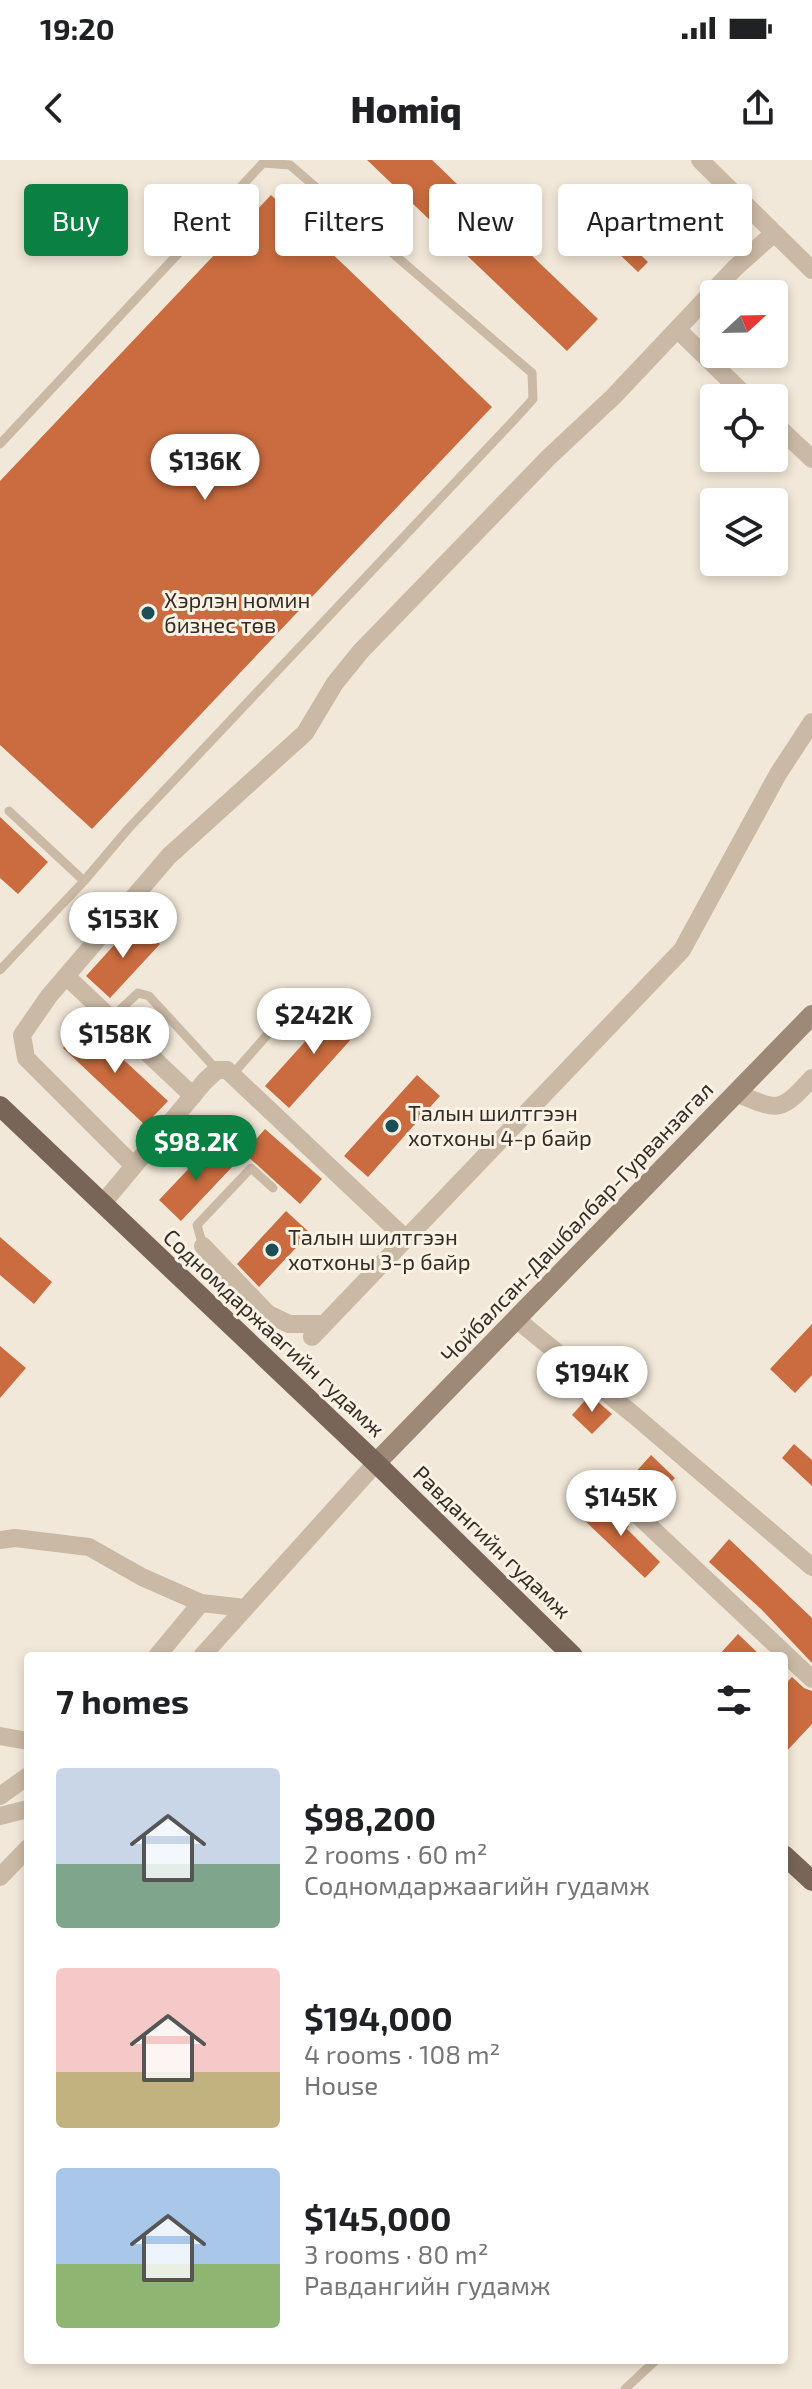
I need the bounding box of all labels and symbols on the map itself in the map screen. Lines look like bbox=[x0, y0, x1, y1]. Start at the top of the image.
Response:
north arrow bbox=[700, 280, 788, 368]
pin: $136K bbox=[149, 434, 261, 502]
place label: Хэрлэн номин бизнес төв bbox=[164, 586, 310, 637]
marker: Хэрлэн номин бизнес төв bbox=[139, 604, 157, 622]
pin: $153K bbox=[67, 892, 179, 960]
pin: $242K bbox=[258, 988, 370, 1056]
pin: $158K bbox=[59, 1007, 171, 1075]
street label: Чойбалсан-Дашбалбар-Гурванзагал bbox=[435, 1075, 718, 1368]
place label: Талын шилтгээн хотхоны 4-р байр bbox=[408, 1099, 592, 1150]
pin: $98.2K bbox=[131, 1115, 261, 1183]
marker: Талын шилтгээн хотхоны 4-р байр bbox=[383, 1117, 401, 1135]
street label: Содномдаржаагийн гудамж bbox=[158, 1223, 391, 1442]
place label: Талын шилтгээн хотхоны 3-р байр bbox=[288, 1223, 471, 1274]
marker: Талын шилтгээн хотхоны 3-р байр bbox=[263, 1241, 281, 1259]
pin: $194K bbox=[536, 1346, 648, 1414]
street label: Равдангийн гудамж bbox=[408, 1459, 577, 1624]
pin: $145K bbox=[565, 1470, 677, 1538]

